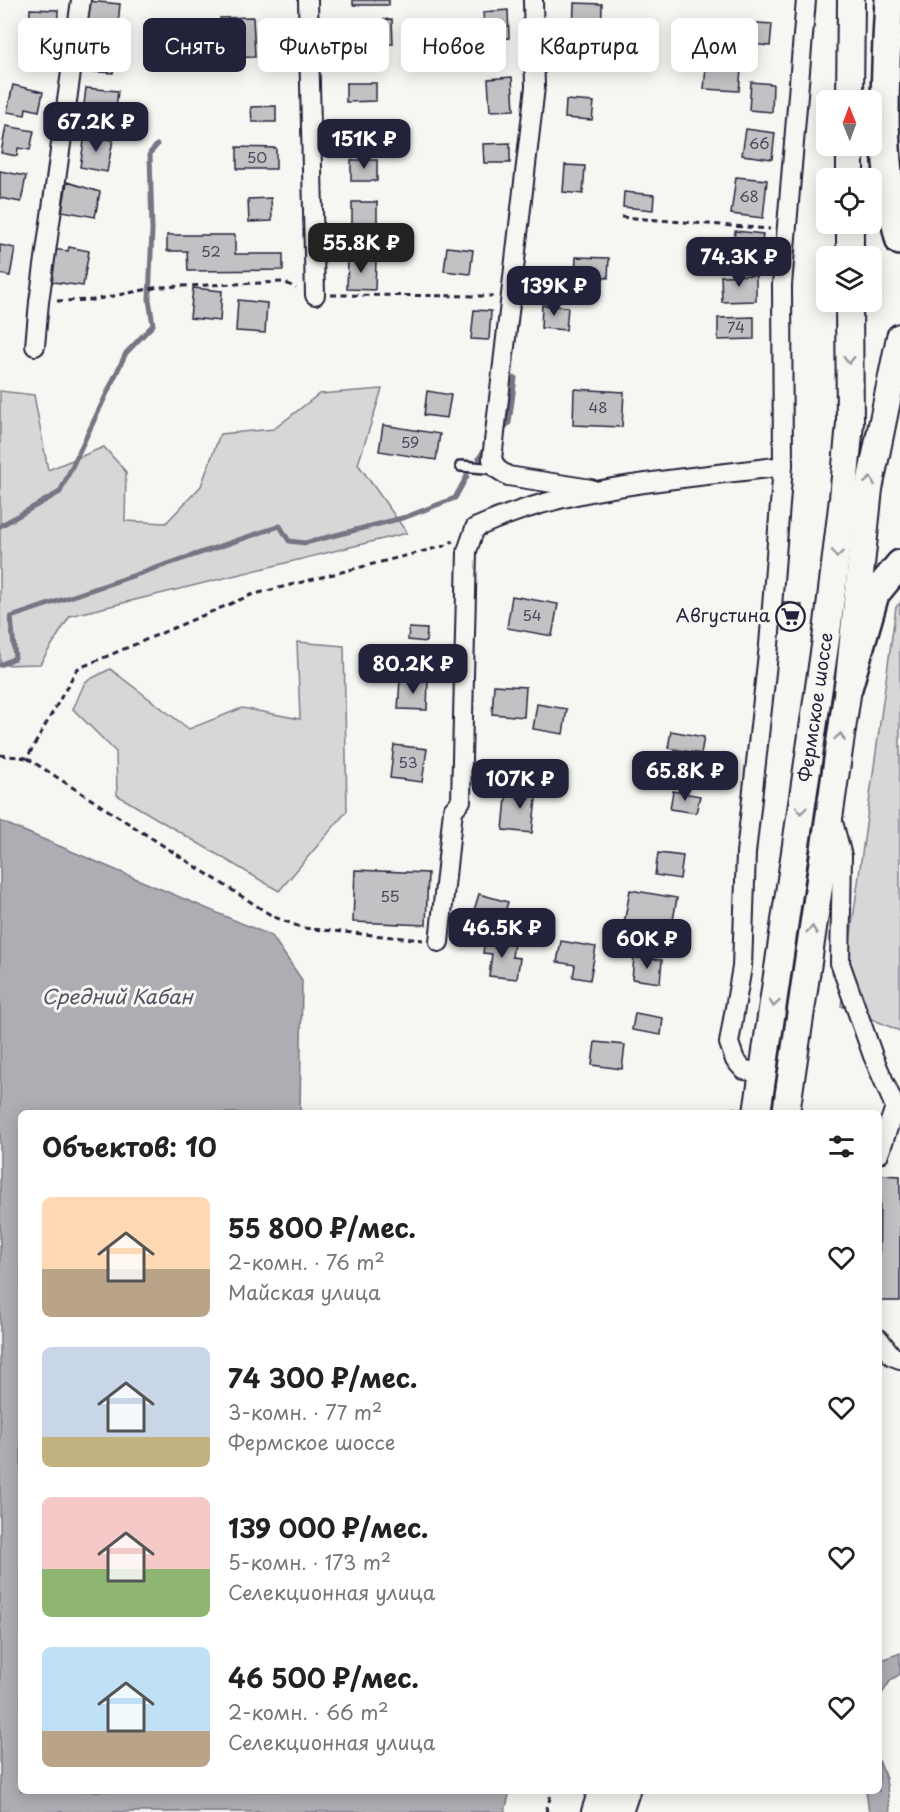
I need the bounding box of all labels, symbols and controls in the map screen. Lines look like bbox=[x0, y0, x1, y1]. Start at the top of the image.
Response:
chip: Купить bbox=[18, 18, 131, 72]
chip: Снять bbox=[143, 18, 246, 72]
chip: Фильтры bbox=[258, 18, 389, 72]
chip: Новое bbox=[401, 18, 506, 72]
chip: Квартира bbox=[518, 18, 659, 72]
chip: Дом bbox=[671, 18, 758, 72]
north arrow bbox=[816, 90, 882, 156]
map controls bbox=[816, 90, 882, 312]
pin: 67.2K ₽ bbox=[41, 102, 151, 153]
text: 67.2K ₽ bbox=[57, 106, 135, 136]
pin: 151K ₽ bbox=[315, 119, 413, 170]
text: 151K ₽ bbox=[331, 123, 397, 153]
house number: 66 bbox=[749, 131, 769, 154]
house number: 50 bbox=[247, 145, 267, 168]
button: locate bbox=[816, 168, 882, 234]
house number: 68 bbox=[739, 184, 759, 207]
pin: 55.8K ₽ bbox=[306, 223, 416, 274]
text: 55.8K ₽ bbox=[322, 227, 400, 257]
pin: 74.3K ₽ bbox=[684, 237, 794, 288]
house number: 52 bbox=[201, 239, 221, 262]
text: 74.3K ₽ bbox=[700, 241, 778, 271]
button: layers bbox=[816, 246, 882, 312]
pin: 139K ₽ bbox=[505, 266, 603, 317]
text: 139K ₽ bbox=[521, 270, 587, 300]
house number: 74 bbox=[727, 315, 745, 338]
one-way arrow bbox=[843, 355, 855, 364]
house number: 48 bbox=[588, 395, 608, 418]
house number: 59 bbox=[401, 430, 419, 453]
one-way arrow bbox=[863, 477, 876, 487]
one-way arrow bbox=[831, 550, 843, 559]
supermarket icon: Августина bbox=[775, 600, 807, 632]
place label: Августина bbox=[676, 601, 771, 628]
house number: 54 bbox=[522, 603, 542, 626]
street label: Фермское шоссе bbox=[790, 631, 839, 784]
pin: 80.2K ₽ bbox=[358, 644, 468, 695]
text: 80.2K ₽ bbox=[373, 648, 454, 678]
one-way arrow bbox=[834, 733, 846, 742]
house number: 53 bbox=[398, 750, 418, 773]
pin: 65.8K ₽ bbox=[630, 751, 740, 802]
text: 65.8K ₽ bbox=[646, 755, 724, 785]
pin: 107K ₽ bbox=[471, 759, 569, 810]
text: 107K ₽ bbox=[486, 763, 554, 793]
one-way arrow bbox=[796, 805, 808, 814]
house number: 55 bbox=[380, 884, 400, 907]
pin: 46.5K ₽ bbox=[447, 908, 557, 959]
text: 46.5K ₽ bbox=[462, 912, 542, 942]
pin: 60K ₽ bbox=[605, 919, 689, 970]
text: 60K ₽ bbox=[616, 923, 678, 953]
one-way arrow bbox=[805, 926, 817, 935]
water label: Средний Кабан bbox=[41, 981, 194, 1011]
one-way arrow bbox=[768, 998, 780, 1007]
text: Объектов: 10 bbox=[42, 1127, 217, 1166]
icon: filters bbox=[825, 1130, 858, 1163]
text: 55 800 ₽/мес. bbox=[228, 1208, 416, 1247]
icon: home bbox=[90, 1221, 162, 1293]
icon: heart bbox=[825, 1241, 858, 1274]
text: 2-комн. · 76 m² bbox=[228, 1247, 385, 1277]
text: Майская улица bbox=[228, 1277, 381, 1307]
text: 74 300 ₽/мес. bbox=[228, 1358, 417, 1397]
icon: home bbox=[90, 1371, 162, 1443]
icon: heart bbox=[825, 1391, 858, 1424]
text: 3-комн. · 77 m² bbox=[228, 1397, 382, 1427]
text: Фермское шоссе bbox=[228, 1427, 395, 1457]
text: 139 000 ₽/мес. bbox=[228, 1508, 429, 1547]
icon: home bbox=[90, 1521, 162, 1593]
icon: heart bbox=[825, 1541, 858, 1574]
text: 5-комн. · 173 m² bbox=[228, 1547, 391, 1577]
text: Селекционная улица bbox=[228, 1577, 435, 1607]
text: 46 500 ₽/мес. bbox=[228, 1658, 419, 1697]
icon: home bbox=[90, 1671, 162, 1743]
icon: heart bbox=[825, 1691, 858, 1724]
text: 2-комн. · 66 m² bbox=[228, 1697, 389, 1727]
text: Селекционная улица bbox=[228, 1727, 435, 1757]

